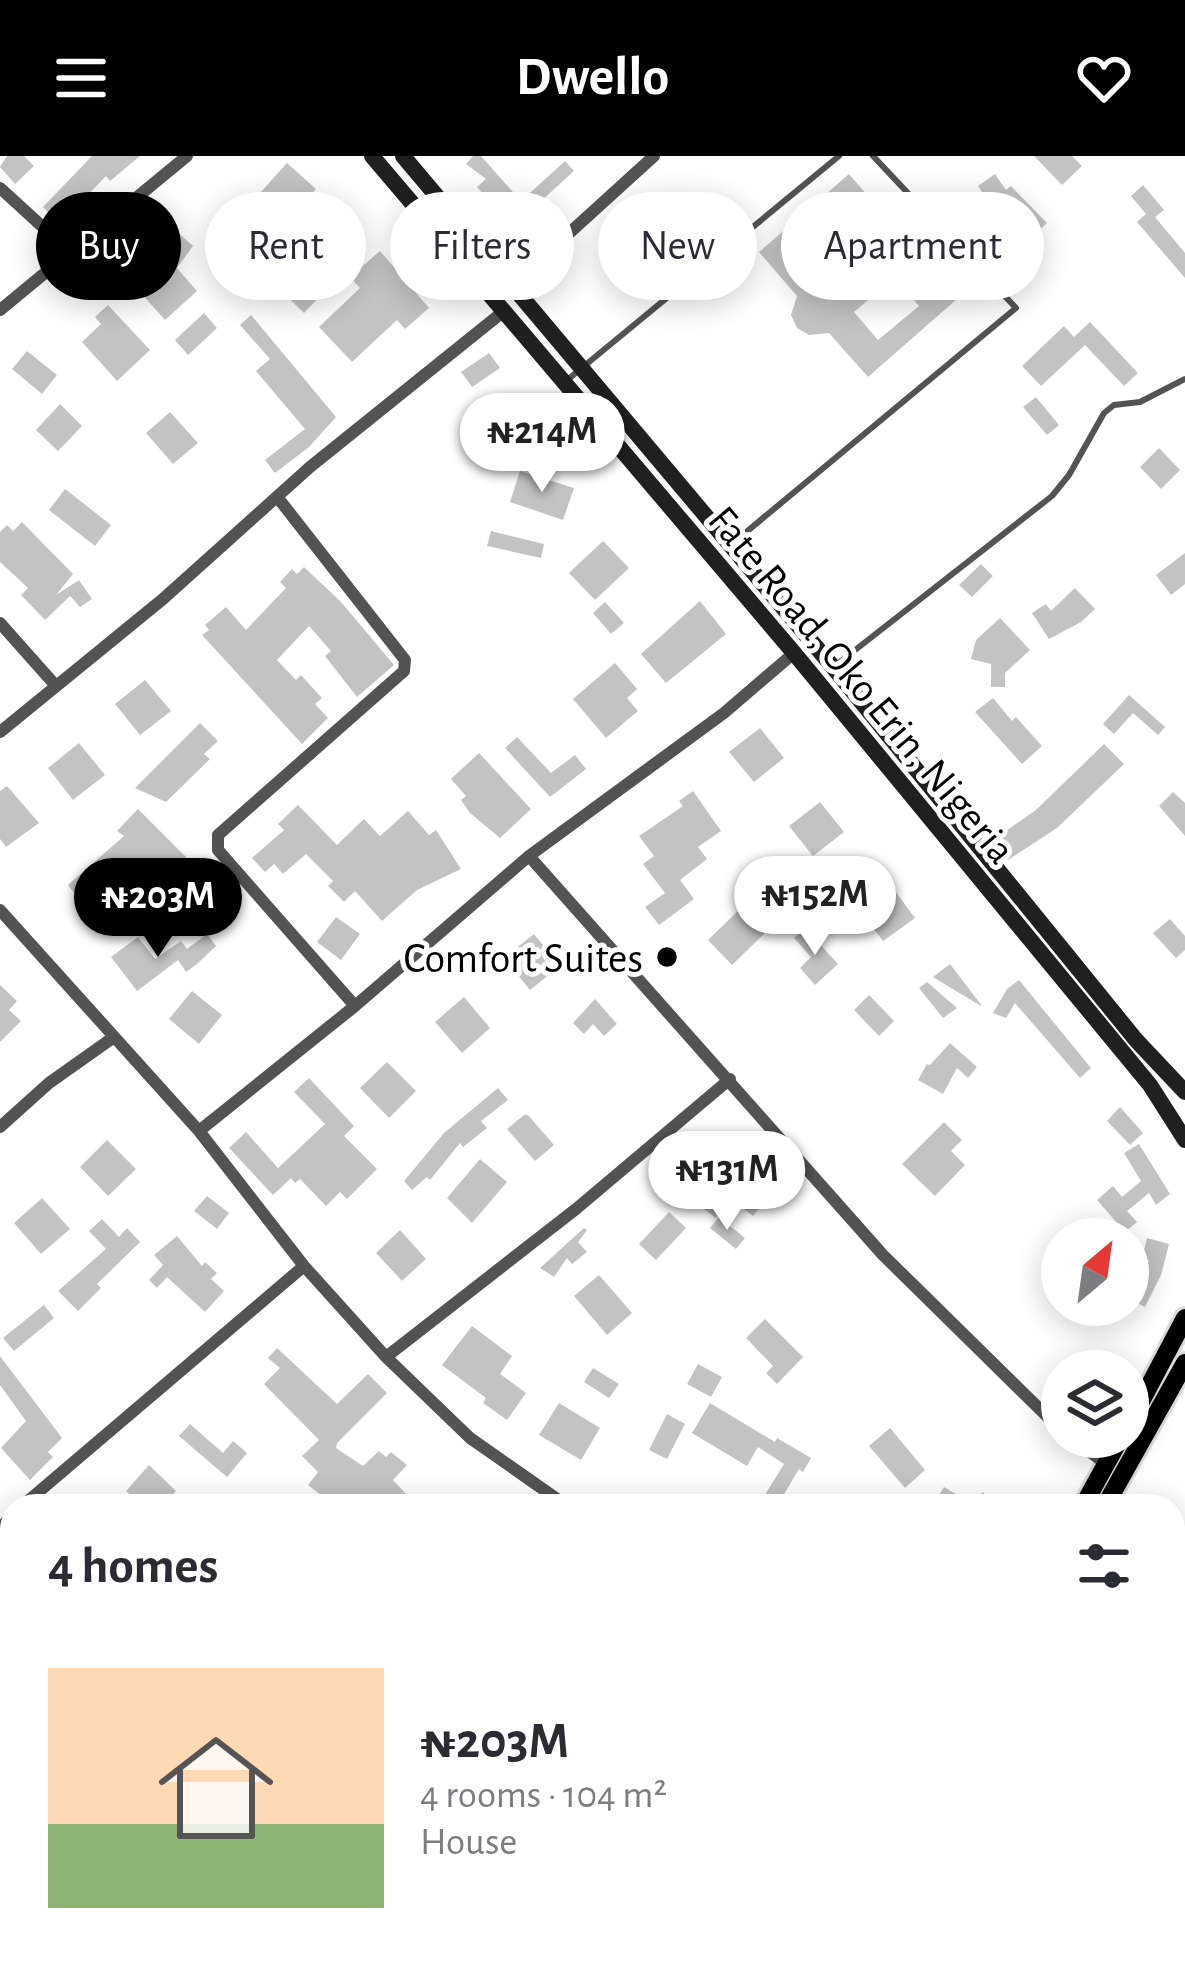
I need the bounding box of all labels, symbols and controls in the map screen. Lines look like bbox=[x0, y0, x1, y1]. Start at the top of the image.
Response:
icon: menu bbox=[48, 45, 114, 111]
icon: heart bbox=[1071, 45, 1137, 111]
text: Dwello bbox=[516, 51, 669, 105]
chip: Buy bbox=[36, 192, 181, 300]
chip: Rent bbox=[205, 192, 366, 300]
chip: Filters bbox=[390, 192, 574, 300]
chip: New bbox=[598, 192, 757, 300]
chip: Apartment bbox=[781, 192, 1044, 300]
pin: ₦214M bbox=[458, 393, 626, 495]
text: ₦214M bbox=[487, 412, 597, 451]
street label: Fate Road, Oko Erin, Nigeria bbox=[700, 499, 1023, 872]
pin: ₦152M bbox=[731, 856, 899, 958]
pin: ₦203M bbox=[74, 858, 242, 960]
text: ₦152M bbox=[761, 875, 869, 914]
text: ₦203M bbox=[101, 877, 215, 916]
place label: Comfort Suites bbox=[403, 938, 643, 980]
marker: Comfort Suites bbox=[654, 944, 680, 970]
pin: ₦131M bbox=[643, 1131, 811, 1233]
text: ₦131M bbox=[675, 1150, 779, 1189]
north arrow bbox=[1041, 1218, 1149, 1326]
map controls bbox=[1041, 1218, 1149, 1458]
button: layers bbox=[1041, 1350, 1149, 1458]
icon: filters bbox=[1071, 1533, 1137, 1599]
text: 4 homes bbox=[48, 1541, 218, 1592]
icon: home bbox=[144, 1716, 288, 1860]
text: ₦203M bbox=[420, 1716, 569, 1767]
text: 4 rooms · 104 m² bbox=[420, 1776, 667, 1815]
text: House bbox=[420, 1823, 517, 1862]

